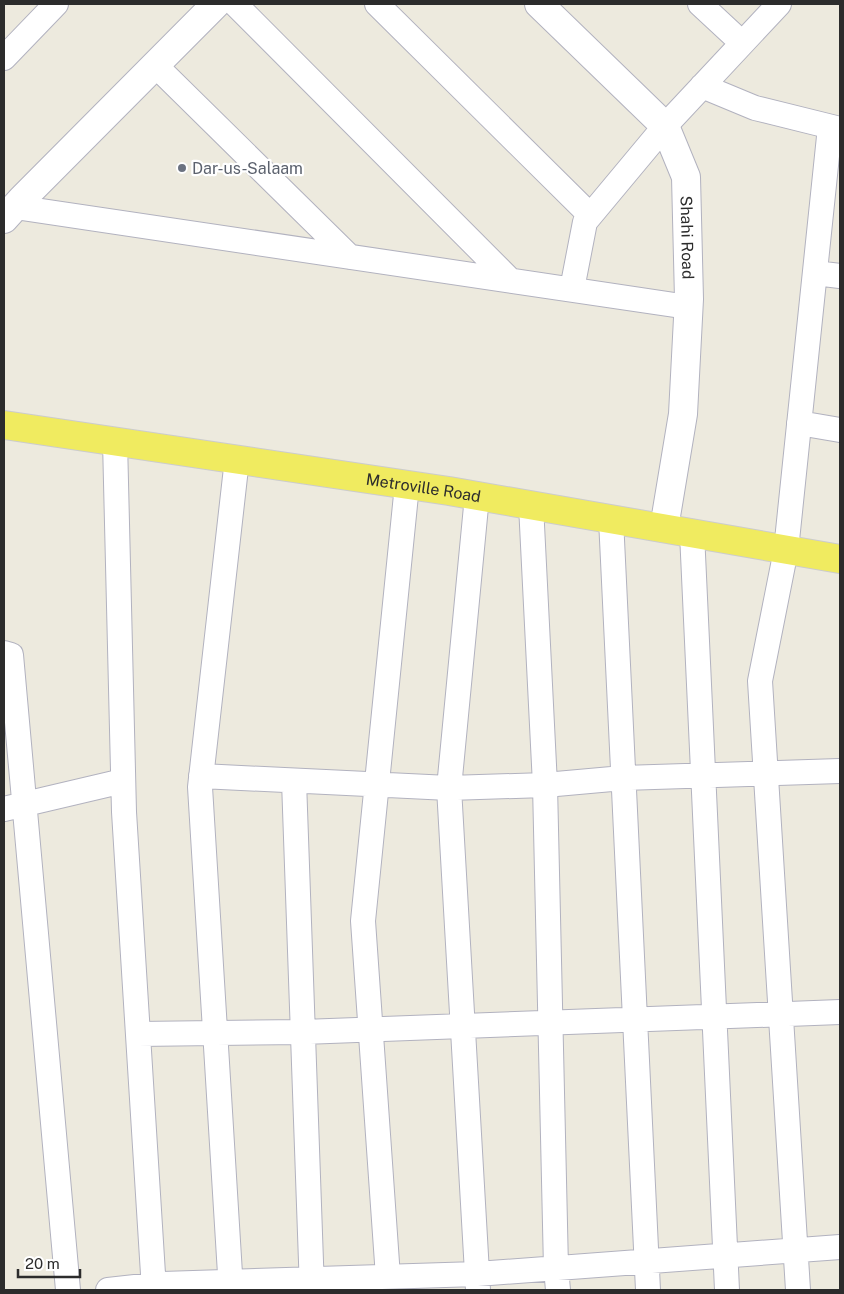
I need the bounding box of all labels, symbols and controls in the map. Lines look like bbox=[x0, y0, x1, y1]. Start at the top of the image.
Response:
place label: Dar-us-Salaam bbox=[192, 159, 303, 178]
marker: Dar-us-Salaam bbox=[176, 162, 188, 174]
street label: Shahi Road bbox=[677, 195, 698, 280]
street label: Metroville Road bbox=[365, 469, 482, 506]
scale bar bbox=[18, 1246, 80, 1278]
text: 20 m bbox=[25, 1255, 60, 1272]

